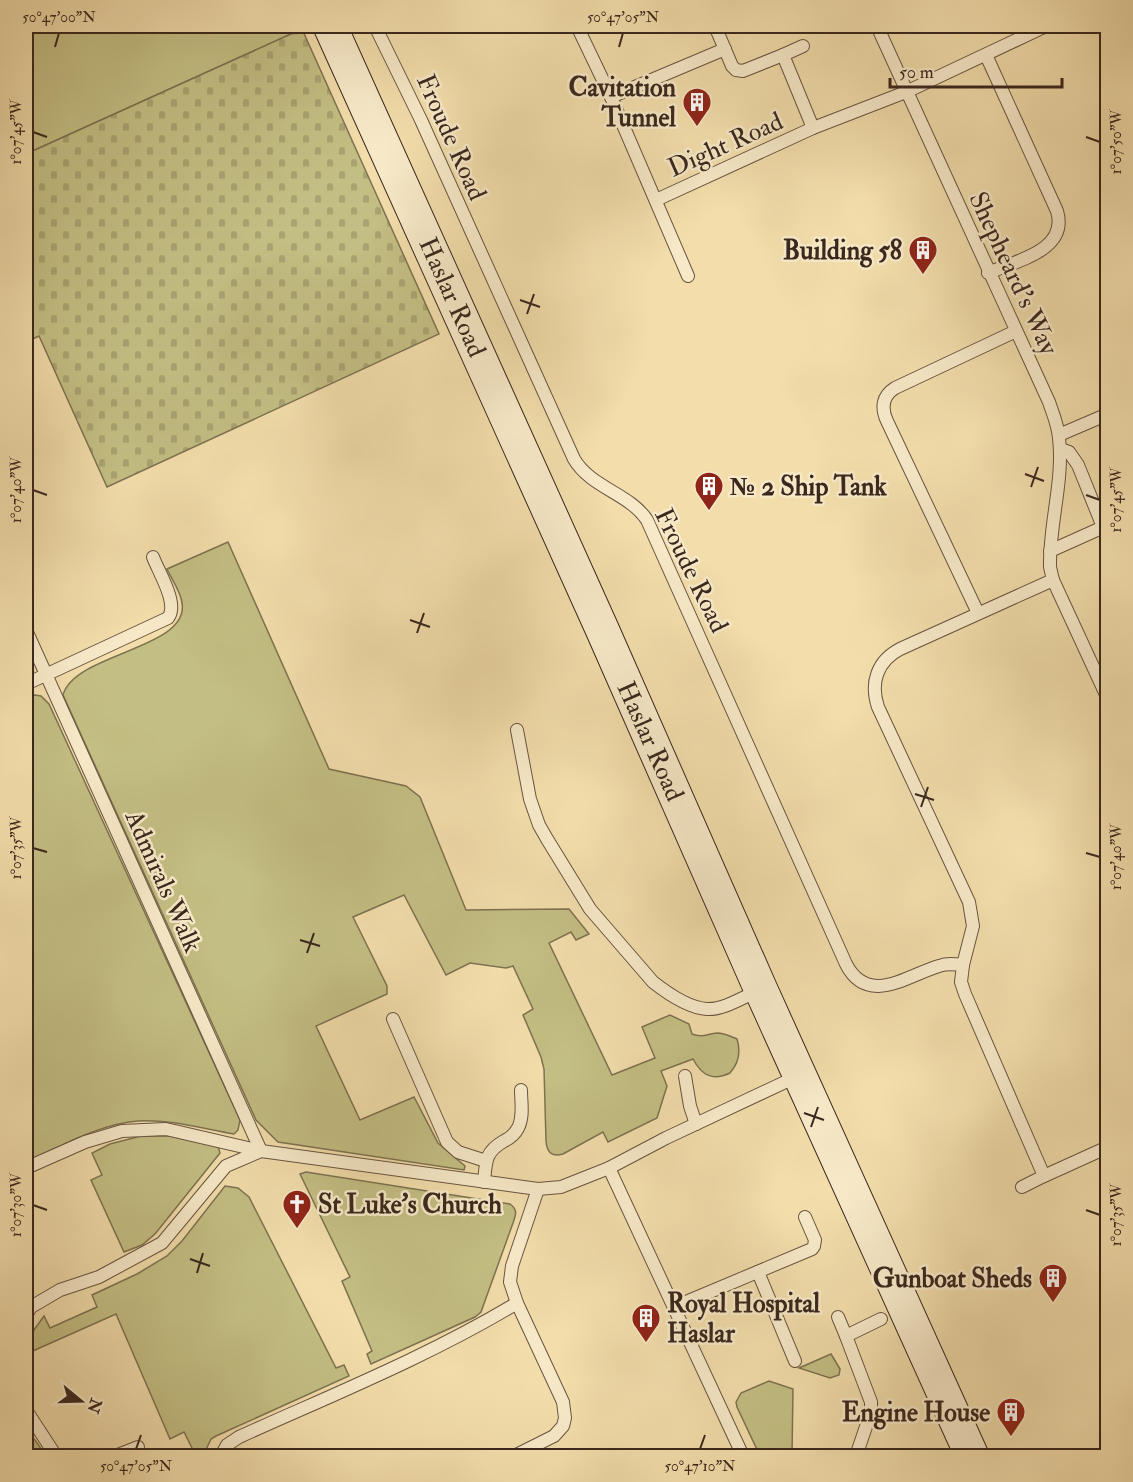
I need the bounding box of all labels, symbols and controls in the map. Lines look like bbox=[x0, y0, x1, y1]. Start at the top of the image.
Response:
text: 50°47'00"N bbox=[22, 8, 96, 27]
text: 50°47'05"N bbox=[587, 8, 660, 27]
scale bar bbox=[890, 51, 1062, 89]
text: 50 m bbox=[899, 61, 934, 84]
street label: Froude Road bbox=[409, 69, 493, 206]
place label: Cavitation Tunnel bbox=[569, 72, 677, 134]
building icon: Cavitation Tunnel bbox=[681, 86, 713, 128]
text: 1°07'45"W bbox=[7, 98, 26, 165]
street label: Dight Road bbox=[663, 105, 788, 184]
text: 1°07'50"W bbox=[1107, 109, 1126, 175]
street label: Shepheard's Way bbox=[960, 187, 1065, 361]
street label: Haslar Road bbox=[411, 233, 493, 362]
building icon: Building 58 bbox=[907, 234, 939, 276]
place label: Building 58 bbox=[783, 235, 902, 268]
text: 1°07'40"W bbox=[7, 456, 26, 523]
text: 1°07'45"W bbox=[1107, 466, 1126, 533]
building icon: № 2 Ship Tank bbox=[693, 470, 725, 512]
place label: № 2 Ship Tank bbox=[730, 471, 887, 504]
street label: Froude Road bbox=[647, 503, 735, 638]
street label: Haslar Road bbox=[609, 677, 691, 806]
street label: Admirals Walk bbox=[117, 805, 209, 958]
text: 1°07'35"W bbox=[7, 816, 26, 880]
text: 1°07'40"W bbox=[1107, 823, 1126, 890]
text: 1°07'30"W bbox=[7, 1172, 26, 1237]
text: 1°07'35"W bbox=[1107, 1183, 1126, 1247]
church icon: St Luke's Church bbox=[281, 1188, 313, 1230]
place label: St Luke's Church bbox=[318, 1189, 502, 1221]
building icon: Gunboat Sheds bbox=[1037, 1262, 1069, 1304]
place label: Gunboat Sheds bbox=[873, 1263, 1032, 1295]
place label: Royal Hospital Haslar bbox=[667, 1288, 820, 1350]
building icon: Royal Hospital Haslar bbox=[630, 1302, 662, 1344]
north arrow bbox=[51, 1371, 111, 1431]
text: N bbox=[82, 1395, 106, 1416]
building icon: Engine House bbox=[995, 1396, 1027, 1438]
place label: Engine House bbox=[842, 1397, 990, 1430]
text: 50°47'05"N bbox=[100, 1457, 173, 1476]
text: 50°47'10"N bbox=[665, 1457, 736, 1476]

